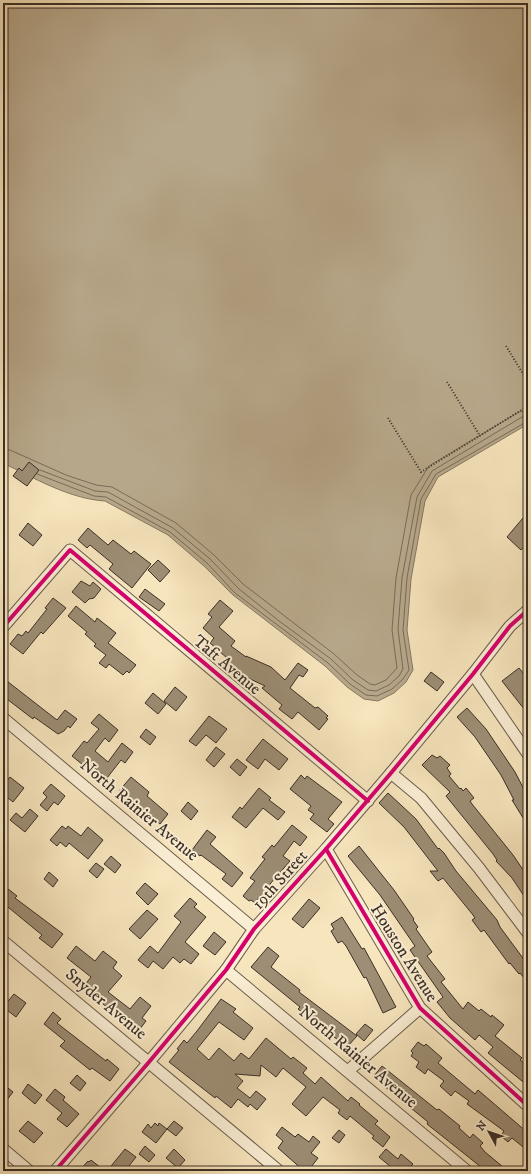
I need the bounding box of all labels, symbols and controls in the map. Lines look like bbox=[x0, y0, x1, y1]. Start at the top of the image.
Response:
street label: Taft Avenue bbox=[188, 630, 266, 700]
street label: North Rainier Avenue bbox=[75, 754, 203, 866]
street label: 19th Street bbox=[247, 845, 313, 914]
street label: Houston Avenue bbox=[365, 900, 443, 1006]
street label: Snyder Avenue bbox=[61, 963, 151, 1045]
street label: North Rainier Avenue bbox=[294, 1001, 422, 1113]
north arrow bbox=[469, 1112, 509, 1152]
text: N bbox=[474, 1118, 490, 1134]

